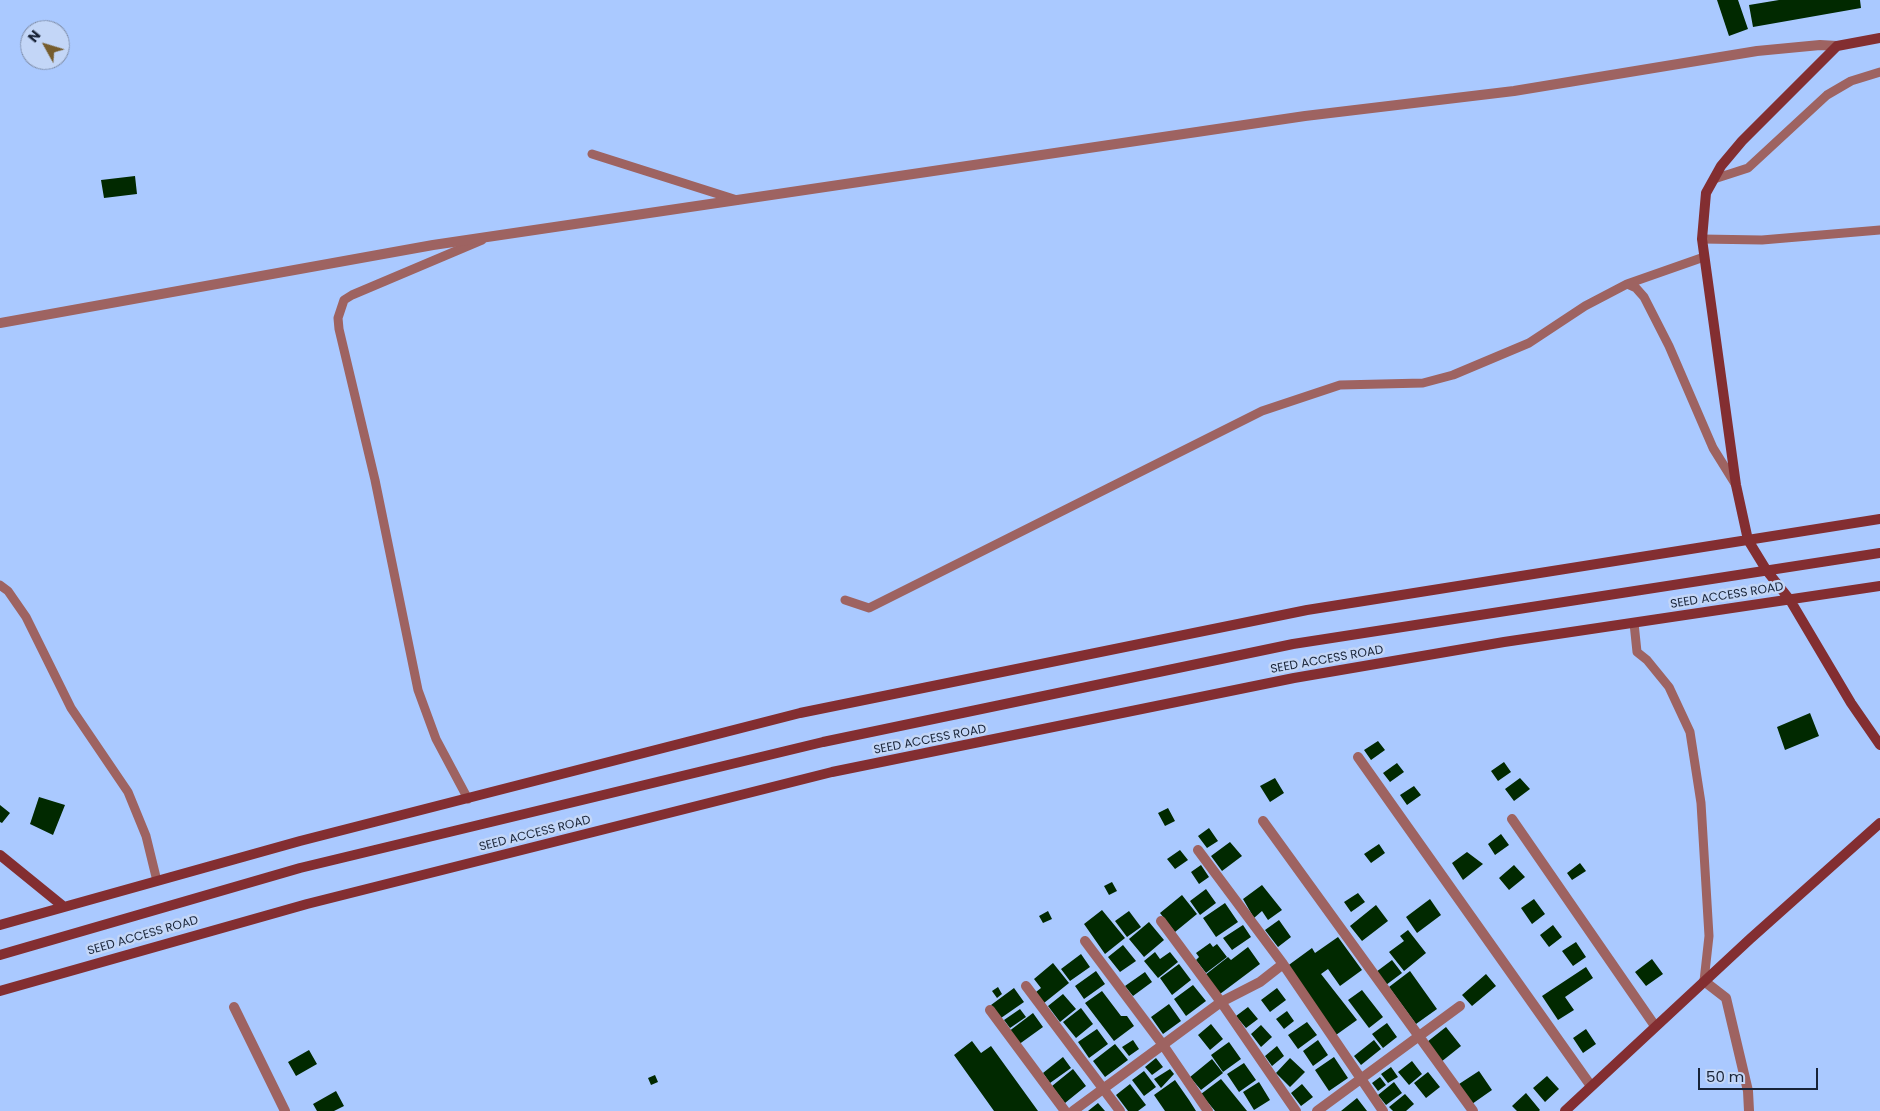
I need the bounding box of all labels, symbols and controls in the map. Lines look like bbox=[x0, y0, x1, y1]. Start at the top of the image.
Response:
north arrow bbox=[20, 20, 70, 70]
text: N bbox=[23, 26, 45, 47]
street label: SEED ACCESS ROAD bbox=[1669, 580, 1785, 612]
street label: SEED ACCESS ROAD bbox=[1269, 643, 1385, 677]
street label: SEED ACCESS ROAD bbox=[872, 722, 988, 758]
street label: SEED ACCESS ROAD bbox=[478, 813, 592, 855]
street label: SEED ACCESS ROAD bbox=[86, 913, 200, 959]
scale bar bbox=[1700, 1058, 1820, 1090]
text: 50 m bbox=[1706, 1066, 1744, 1087]

